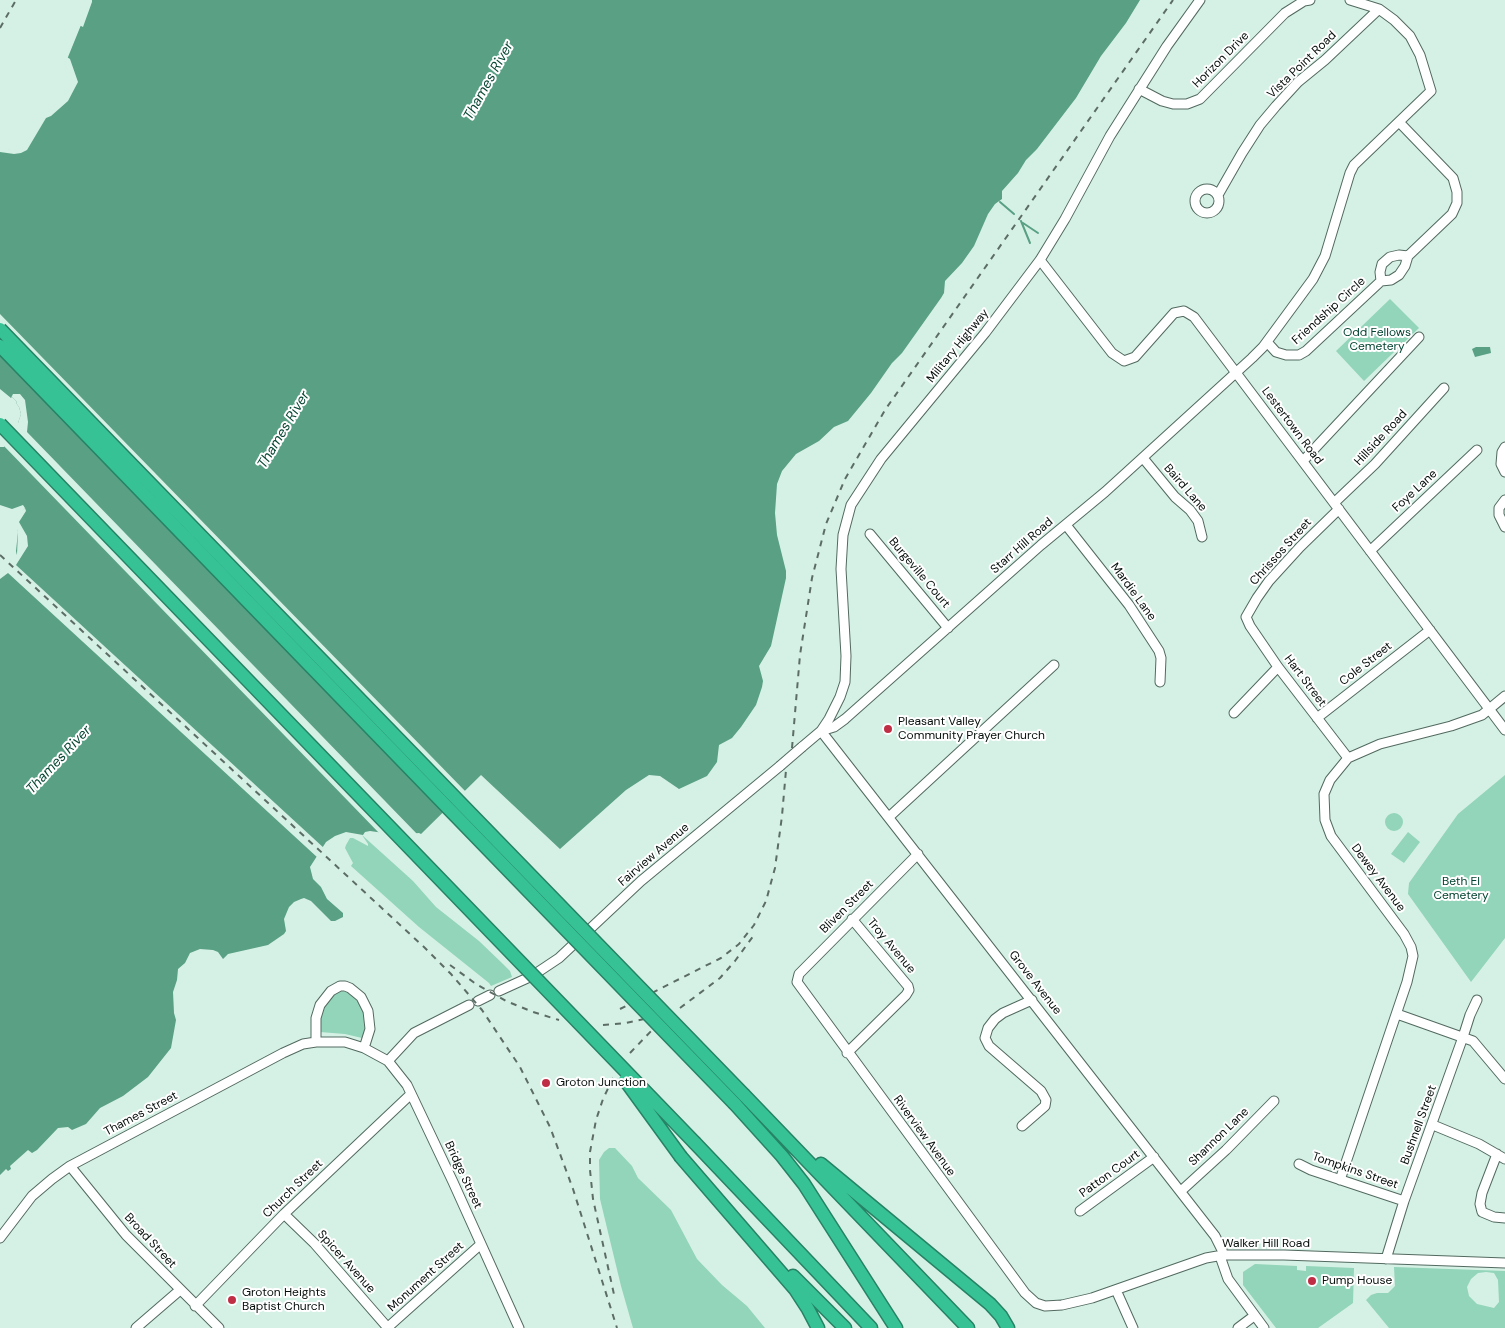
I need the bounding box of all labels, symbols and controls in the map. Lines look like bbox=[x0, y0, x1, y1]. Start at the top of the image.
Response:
street label: Vista Point Road bbox=[1264, 28, 1340, 102]
street label: Horizon Drive bbox=[1190, 29, 1252, 91]
water label: Thames River bbox=[461, 39, 517, 123]
street label: Friendship Circle bbox=[1289, 274, 1369, 348]
street label: Military Highway bbox=[924, 306, 992, 386]
park label: Odd Fellows Cemetery bbox=[1343, 326, 1411, 354]
street label: Lestertown Road bbox=[1258, 385, 1326, 467]
water label: Thames River bbox=[254, 388, 314, 472]
street label: Hillside Road bbox=[1352, 407, 1410, 469]
street label: Baird Lane bbox=[1160, 461, 1210, 515]
street label: Foye Lane bbox=[1390, 467, 1440, 515]
street label: Starr Hill Road bbox=[988, 515, 1056, 577]
street label: Chrissos Street bbox=[1247, 516, 1315, 588]
street label: Burgeville Court bbox=[885, 535, 953, 611]
street label: Mardie Lane bbox=[1107, 560, 1159, 624]
street label: Cole Street bbox=[1337, 639, 1395, 689]
street label: Hart Street bbox=[1281, 652, 1329, 710]
place label: Pleasant Valley Community Prayer Church bbox=[898, 715, 1045, 743]
water label: Thames River bbox=[23, 722, 95, 798]
marker: Pleasant Valley Community Prayer Church bbox=[882, 723, 894, 735]
street label: Fairview Avenue bbox=[616, 820, 692, 890]
street label: Dewey Avenue bbox=[1348, 841, 1408, 915]
park label: Beth El Cemetery bbox=[1433, 875, 1489, 903]
street label: Bliven Street bbox=[817, 877, 877, 937]
street label: Troy Avenue bbox=[864, 916, 918, 976]
street label: Grove Avenue bbox=[1006, 948, 1064, 1018]
place label: Groton Junction bbox=[556, 1076, 646, 1090]
marker: Groton Junction bbox=[540, 1077, 552, 1089]
street label: Bushnell Street bbox=[1398, 1083, 1440, 1167]
street label: Thames Street bbox=[102, 1089, 180, 1139]
street label: Riverview Avenue bbox=[890, 1093, 958, 1179]
street label: Shannon Lane bbox=[1186, 1105, 1252, 1169]
street label: Bridge Street bbox=[441, 1139, 485, 1211]
street label: Patton Court bbox=[1077, 1147, 1143, 1201]
street label: Tompkins Street bbox=[1310, 1150, 1400, 1192]
street label: Church Street bbox=[260, 1157, 326, 1221]
street label: Broad Street bbox=[121, 1211, 179, 1271]
street label: Spicer Avenue bbox=[314, 1228, 378, 1296]
street label: Walker Hill Road bbox=[1222, 1237, 1310, 1251]
street label: Monument Street bbox=[385, 1239, 467, 1315]
place label: Pump House bbox=[1322, 1274, 1392, 1288]
marker: Pump House bbox=[1306, 1275, 1318, 1287]
place label: Groton Heights Baptist Church bbox=[242, 1286, 326, 1314]
marker: Groton Heights Baptist Church bbox=[226, 1294, 238, 1306]

